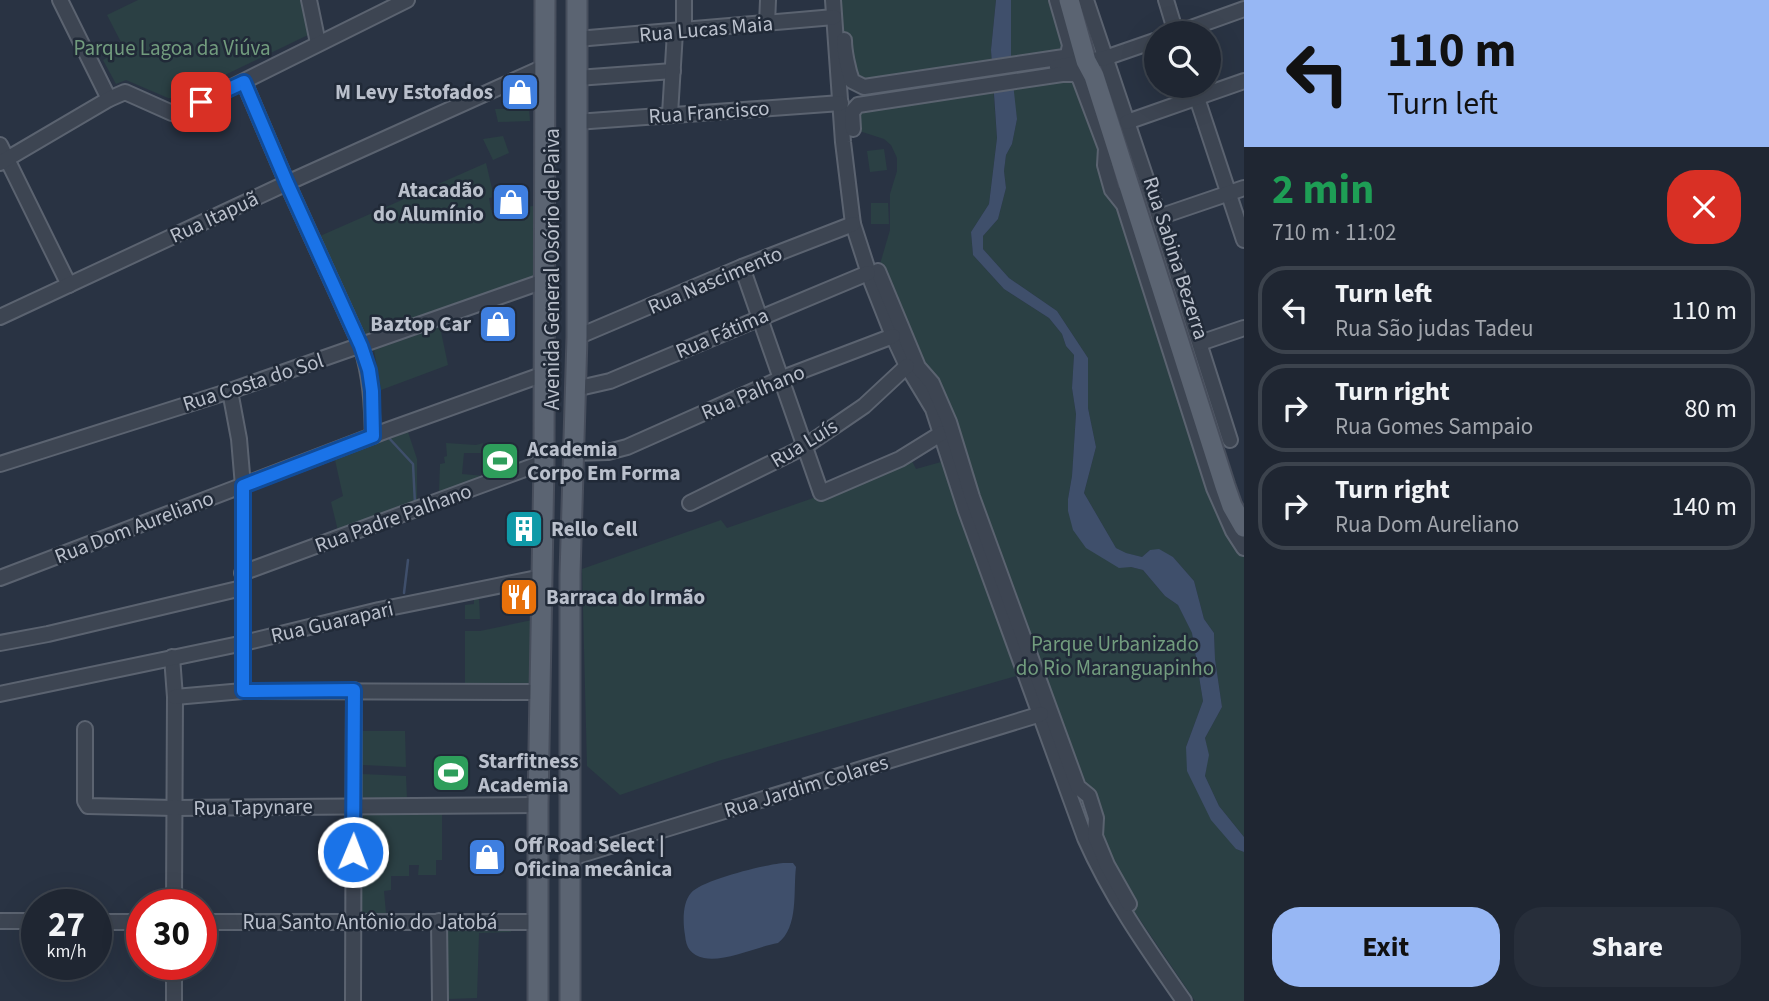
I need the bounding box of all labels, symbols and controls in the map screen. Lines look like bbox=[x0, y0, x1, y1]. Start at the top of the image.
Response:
street label: Rua Lucas Maia bbox=[638, 8, 774, 50]
text: 110 m bbox=[1387, 16, 1516, 86]
map controls bbox=[1144, 21, 1221, 98]
button: search bbox=[1144, 21, 1221, 98]
icon: left bbox=[1272, 28, 1363, 119]
park label: Parque Lagoa da Viúva bbox=[73, 33, 271, 63]
shop icon: M Levy Estofados bbox=[499, 71, 541, 113]
pin bbox=[171, 72, 231, 132]
place label: M Levy Estofados bbox=[335, 77, 493, 107]
text: Turn left bbox=[1387, 81, 1498, 127]
icon: arrive bbox=[182, 83, 220, 121]
street label: Rua Francisco bbox=[648, 93, 770, 131]
street label: Avenida General Osório de Paiva bbox=[537, 128, 567, 410]
text: 2 min bbox=[1272, 160, 1374, 220]
button: close bbox=[1667, 170, 1741, 244]
street label: Rua Sabina Bezerra bbox=[1136, 173, 1216, 343]
place label: Atacadão do Alumínio bbox=[373, 175, 484, 229]
shop icon: Atacadão do Alumínio bbox=[490, 181, 532, 223]
street label: Rua Itapuã bbox=[165, 183, 263, 251]
text: 710 m · 11:02 bbox=[1272, 216, 1396, 249]
street label: Rua Nascimento bbox=[643, 238, 787, 322]
text: Turn left bbox=[1335, 275, 1432, 312]
icon: left bbox=[1276, 291, 1314, 329]
text: 110 m bbox=[1671, 292, 1737, 329]
street label: Rua Fátima bbox=[671, 300, 773, 366]
shop icon: Baztop Car bbox=[477, 303, 519, 345]
place label: Baztop Car bbox=[370, 309, 472, 339]
text: Rua São judas Tadeu bbox=[1335, 312, 1533, 345]
street label: Rua Costa do Sol bbox=[179, 345, 327, 419]
street label: Rua Palhano bbox=[697, 357, 809, 427]
text: Turn right bbox=[1335, 373, 1450, 410]
icon: right bbox=[1276, 389, 1314, 427]
text: 80 m bbox=[1684, 390, 1737, 427]
text: Rua Gomes Sampaio bbox=[1335, 410, 1533, 443]
street label: Rua Luís bbox=[765, 411, 843, 475]
place label: Academia Corpo Em Forma bbox=[526, 434, 681, 488]
sports icon: Academia Corpo Em Forma bbox=[479, 440, 521, 482]
text: Turn right bbox=[1335, 471, 1450, 508]
street label: Rua Padre Palhano bbox=[310, 476, 476, 560]
street label: Rua Dom Aureliano bbox=[50, 483, 218, 571]
icon: right bbox=[1276, 487, 1314, 525]
text: 140 m bbox=[1671, 488, 1737, 525]
building icon: Rello Cell bbox=[503, 508, 545, 550]
text: Rua Dom Aureliano bbox=[1335, 508, 1519, 541]
place label: Rello Cell bbox=[551, 514, 638, 544]
restaurant icon: Barraca do Irmão bbox=[498, 576, 540, 618]
place label: Barraca do Irmão bbox=[546, 582, 705, 612]
street label: Rua Guarapari bbox=[268, 593, 396, 651]
park label: Parque Urbanizado do Rio Maranguapinho bbox=[1016, 629, 1214, 683]
place label: Starfitness Academia bbox=[477, 746, 579, 800]
street label: Rua Jardim Colares bbox=[720, 747, 892, 825]
sports icon: Starfitness Academia bbox=[430, 752, 472, 794]
street label: Rua Tapynare bbox=[193, 791, 313, 823]
position arrow bbox=[316, 815, 390, 889]
place label: Off Road Select | Oficina mecânica bbox=[514, 830, 672, 884]
shop icon: Off Road Select | Oficina mecânica bbox=[466, 836, 508, 878]
speed limit sign: 30 bbox=[126, 889, 217, 980]
text: 27 bbox=[48, 900, 85, 950]
street label: Rua Santo Antônio do Jatobá bbox=[243, 907, 497, 937]
button: Exit bbox=[1272, 907, 1500, 987]
button: Share bbox=[1514, 907, 1741, 987]
text: km/h bbox=[47, 939, 86, 964]

